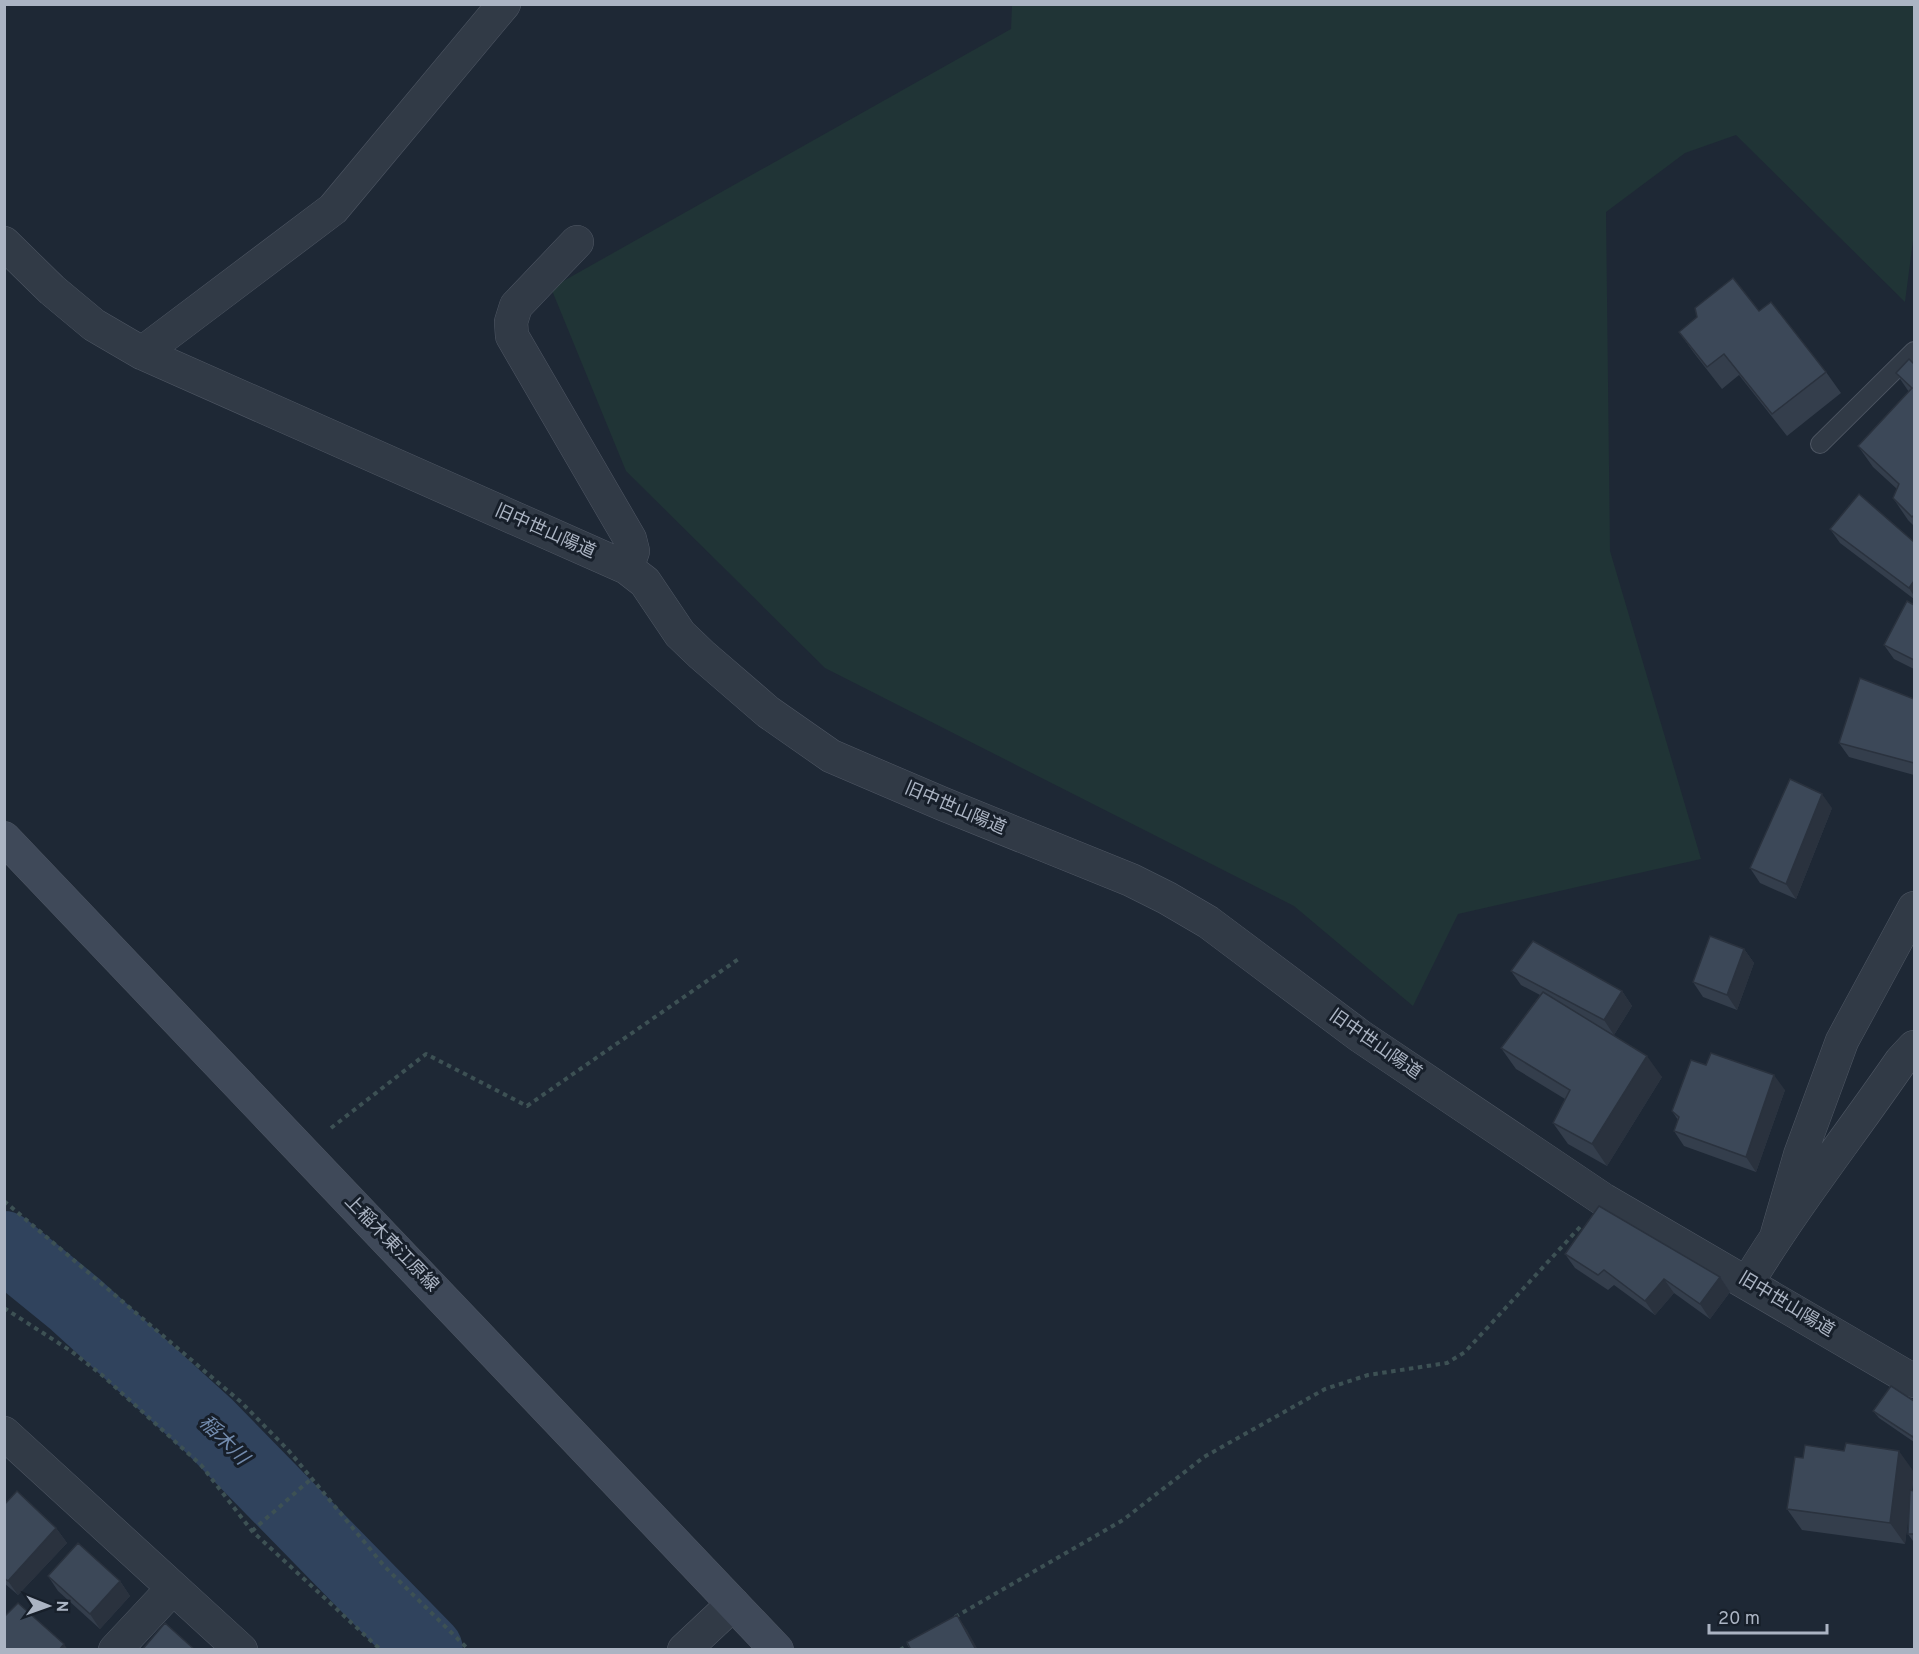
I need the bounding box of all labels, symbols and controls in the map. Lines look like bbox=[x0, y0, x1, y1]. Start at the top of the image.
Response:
street label: 旧中世山陽道 bbox=[491, 500, 599, 564]
street label: 旧中世山陽道 bbox=[901, 777, 1009, 841]
street label: 旧中世山陽道 bbox=[1324, 1005, 1426, 1085]
street label: 上稲木東江原線 bbox=[339, 1191, 443, 1297]
street label: 旧中世山陽道 bbox=[1734, 1267, 1838, 1343]
water label: 稲木川 bbox=[193, 1411, 255, 1473]
north arrow bbox=[18, 1576, 78, 1636]
scale bar bbox=[1709, 1597, 1828, 1635]
text: N bbox=[51, 1600, 71, 1612]
text: 20 m bbox=[1718, 1608, 1760, 1631]

